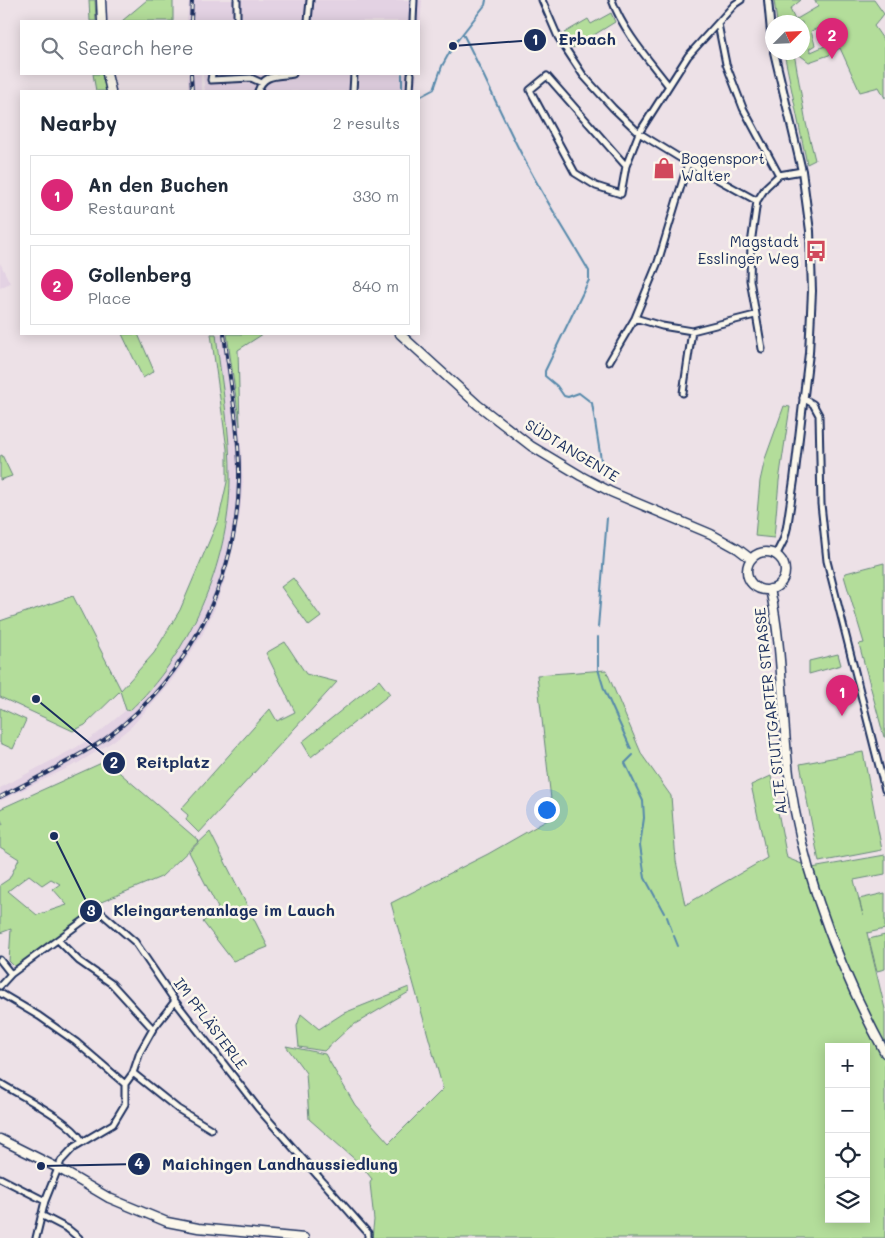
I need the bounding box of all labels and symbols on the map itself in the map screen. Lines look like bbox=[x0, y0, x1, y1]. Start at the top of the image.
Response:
north arrow bbox=[765, 15, 810, 60]
pin: 2 bbox=[816, 18, 848, 59]
callout: Erbach bbox=[523, 24, 625, 55]
text: Erbach bbox=[558, 28, 616, 49]
text: 1 bbox=[532, 29, 538, 49]
place label: Bogensport Walter bbox=[681, 148, 765, 185]
shop icon: Bogensport Walter bbox=[651, 155, 677, 181]
place label: Magstadt Esslinger Weg bbox=[698, 231, 799, 268]
bus stop icon: Magstadt Esslinger Weg bbox=[803, 238, 829, 264]
street label: SÜDTANGENTE bbox=[522, 414, 624, 486]
street label: ALTE STUTTGARTER STRASSE bbox=[749, 606, 791, 816]
pin: 1 bbox=[826, 675, 858, 716]
callout: Reitplatz bbox=[102, 747, 220, 778]
text: Reitplatz bbox=[136, 751, 210, 772]
text: 2 bbox=[110, 752, 118, 772]
your location bbox=[534, 797, 560, 823]
callout: Kleingartenanlage im Lauch bbox=[78, 895, 345, 926]
text: Kleingartenanlage im Lauch bbox=[113, 899, 335, 920]
text: 3 bbox=[86, 900, 96, 920]
street label: IM PFLÄSTERLE bbox=[170, 973, 252, 1074]
callout: Maichingen Landhaussiedlung bbox=[127, 1149, 408, 1180]
text: 4 bbox=[134, 1153, 144, 1173]
text: Maichingen Landhaussiedlung bbox=[162, 1153, 398, 1174]

